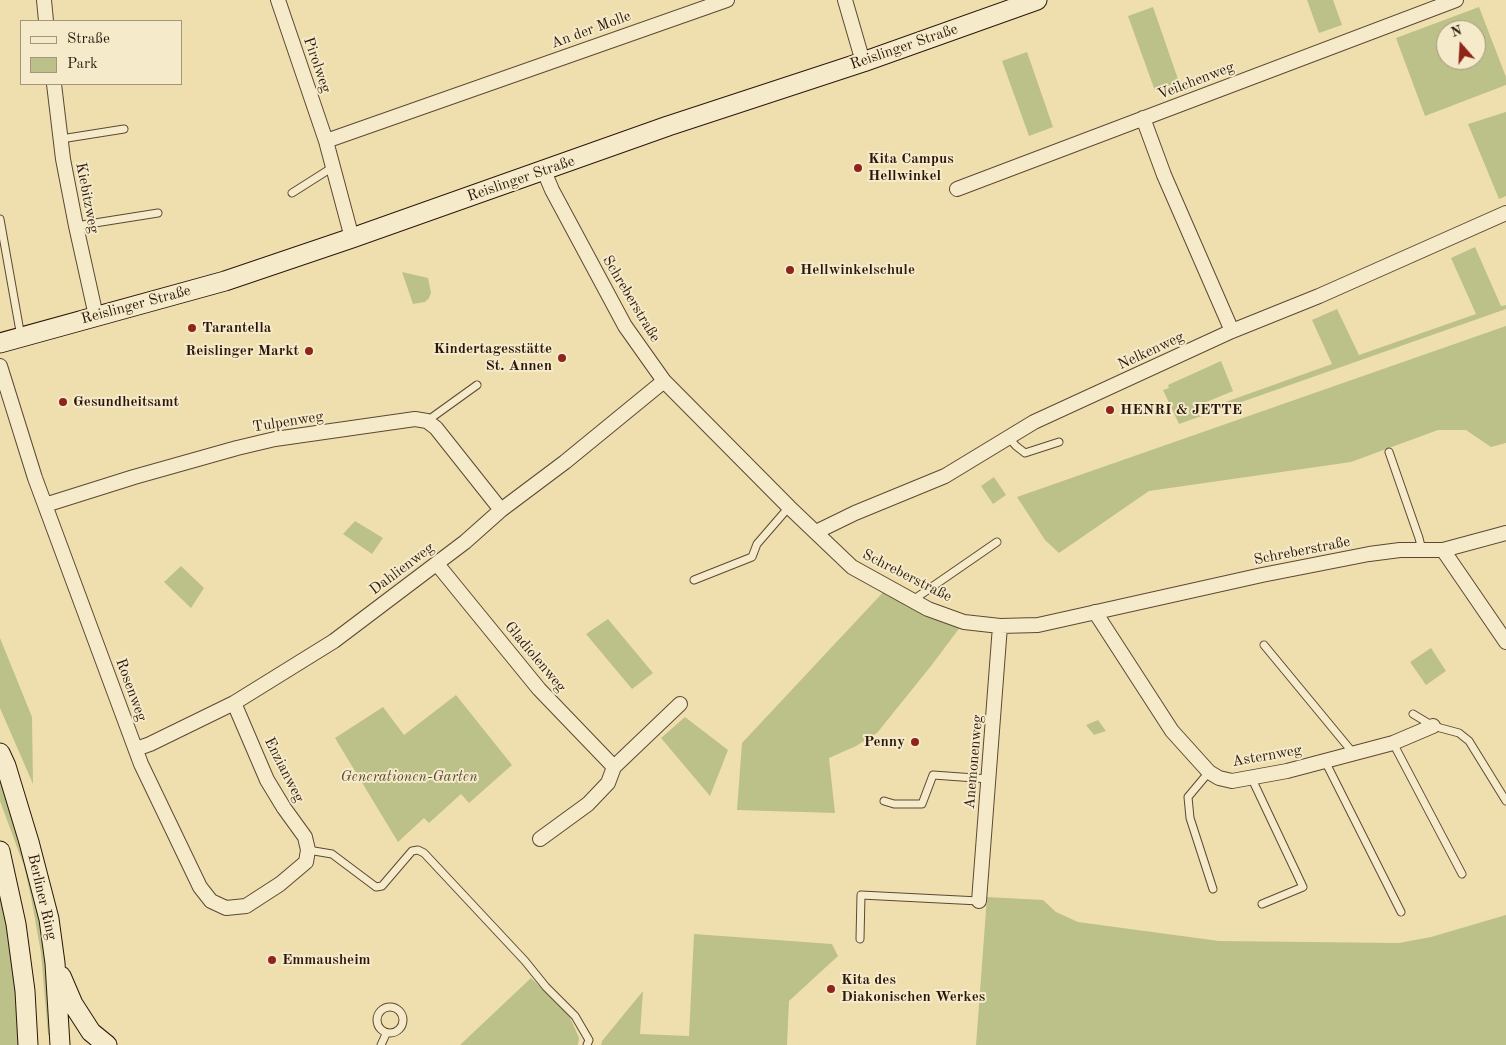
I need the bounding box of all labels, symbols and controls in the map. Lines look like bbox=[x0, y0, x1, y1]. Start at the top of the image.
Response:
street label: An der Molle bbox=[549, 7, 633, 53]
legend bbox=[20, 20, 182, 85]
street label: Reislinger Straße bbox=[848, 20, 960, 74]
north arrow bbox=[1436, 20, 1486, 70]
text: N bbox=[1449, 23, 1464, 40]
text: Straße bbox=[67, 32, 110, 47]
street label: Pirolweg bbox=[299, 35, 335, 95]
text: Park bbox=[67, 57, 98, 72]
street label: Veilchenweg bbox=[1155, 58, 1237, 104]
place label: Kita Campus Hellwinkel bbox=[868, 150, 954, 185]
street label: Reislinger Straße bbox=[465, 152, 577, 206]
street label: Kiebitzweg bbox=[71, 161, 103, 235]
marker: Kita Campus Hellwinkel bbox=[852, 162, 864, 174]
street label: Schreberstraße bbox=[598, 252, 664, 346]
place label: Hellwinkelschule bbox=[800, 261, 915, 279]
marker: Hellwinkelschule bbox=[784, 264, 796, 276]
street label: Reislinger Straße bbox=[79, 282, 193, 328]
place label: Tarantella bbox=[202, 319, 271, 337]
marker: Tarantella bbox=[186, 322, 198, 334]
street label: Nelkenweg bbox=[1115, 328, 1187, 374]
place label: Kindertagesstätte St. Annen bbox=[434, 340, 552, 375]
place label: Reislinger Markt bbox=[185, 342, 299, 360]
marker: Reislinger Markt bbox=[303, 345, 315, 357]
marker: Kindertagesstätte St. Annen bbox=[556, 352, 568, 364]
place label: Gesundheitsamt bbox=[73, 393, 179, 411]
marker: Gesundheitsamt bbox=[57, 396, 69, 408]
place label: HENRI & JETTE bbox=[1120, 401, 1242, 419]
marker: HENRI & JETTE bbox=[1104, 404, 1116, 416]
street label: Tulpenweg bbox=[251, 408, 325, 436]
street label: Schreberstraße bbox=[1252, 533, 1352, 569]
street label: Dahlienweg bbox=[366, 539, 438, 599]
street label: Schreberstraße bbox=[859, 546, 955, 606]
street label: Gladiolenweg bbox=[500, 618, 570, 696]
street label: Rosenweg bbox=[111, 656, 151, 724]
street label: Anemonenweg bbox=[961, 714, 987, 810]
place label: Penny bbox=[864, 733, 905, 751]
street label: Enzianweg bbox=[260, 734, 308, 806]
marker: Penny bbox=[909, 736, 921, 748]
street label: Asternweg bbox=[1231, 741, 1303, 771]
park label: Generationen-Garten bbox=[340, 768, 478, 786]
street label: Berliner Ring bbox=[23, 852, 61, 942]
place label: Emmausheim bbox=[282, 951, 371, 969]
marker: Emmausheim bbox=[266, 954, 278, 966]
place label: Kita des Diakonischen Werkes bbox=[841, 971, 985, 1006]
marker: Kita des Diakonischen Werkes bbox=[825, 983, 837, 995]

